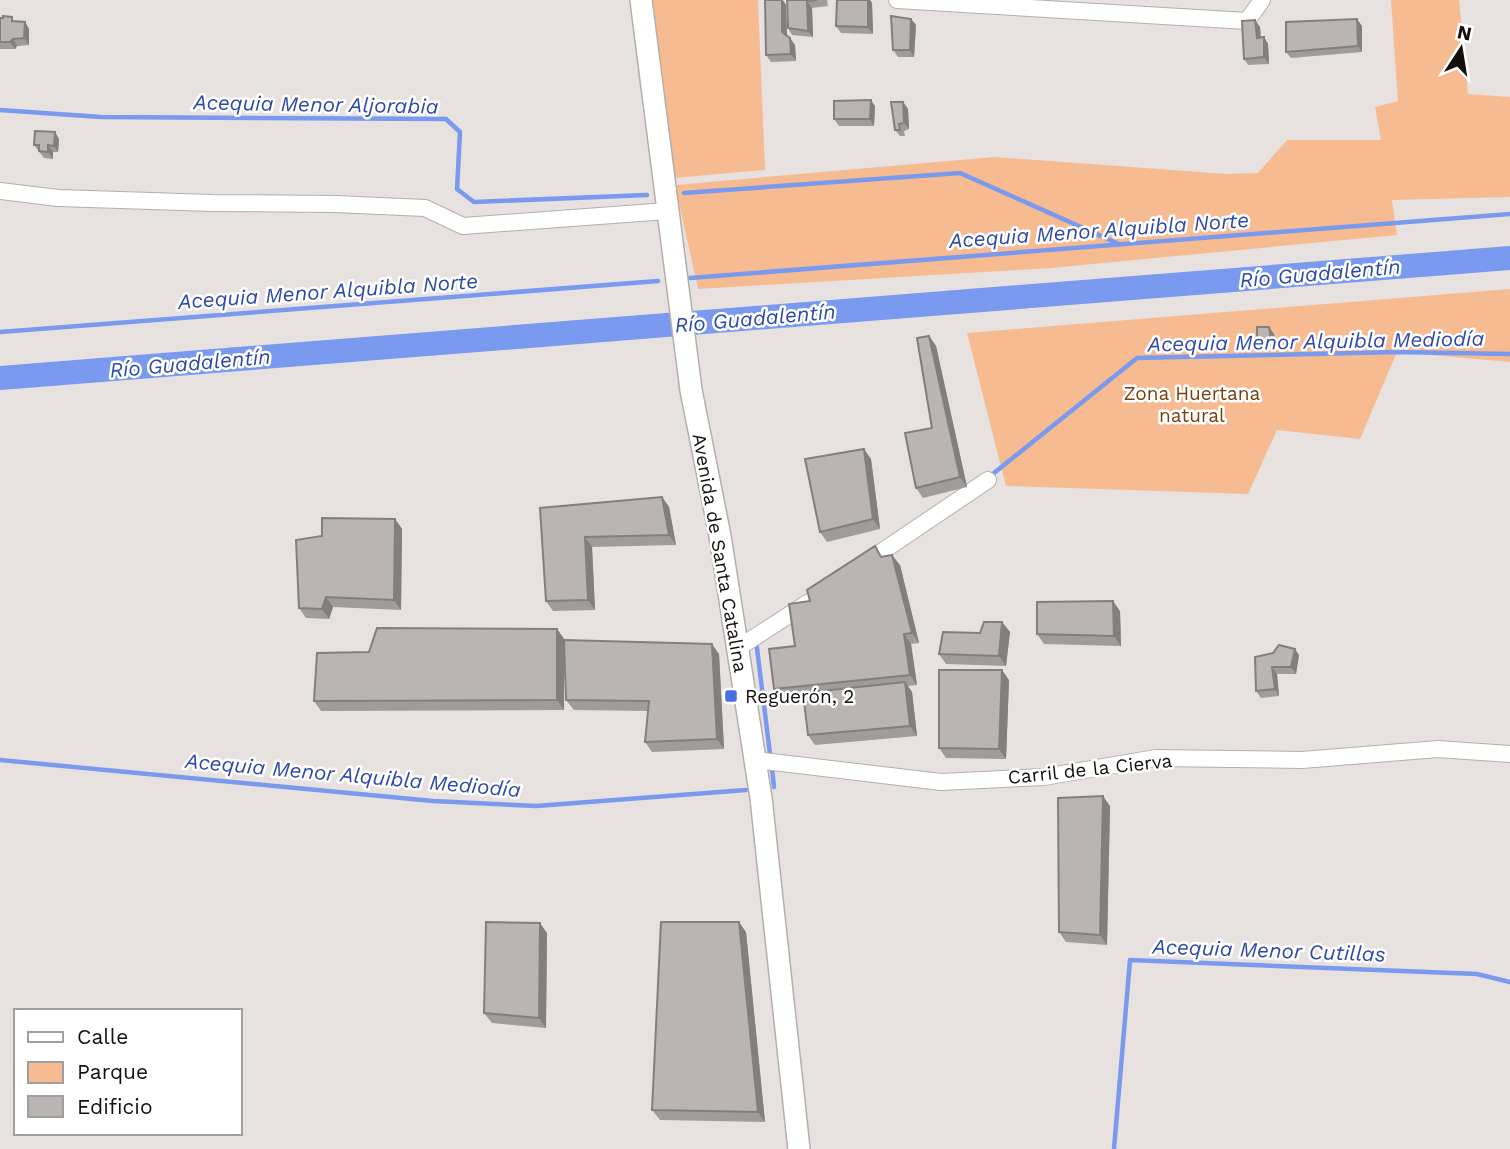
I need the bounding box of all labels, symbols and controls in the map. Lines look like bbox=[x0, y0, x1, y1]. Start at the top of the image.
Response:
north arrow bbox=[1426, 14, 1496, 84]
text: N bbox=[1455, 20, 1474, 46]
water label: Acequia Menor Aljorabia bbox=[192, 89, 439, 119]
water label: Acequia Menor Alquibla Norte bbox=[947, 207, 1250, 253]
water label: Río Guadalentín bbox=[1238, 254, 1402, 292]
water label: Acequia Menor Alquibla Norte bbox=[176, 268, 479, 314]
water label: Río Guadalentín bbox=[673, 299, 837, 337]
water label: Acequia Menor Alquibla Mediodía bbox=[1146, 326, 1485, 356]
water label: Río Guadalentín bbox=[108, 344, 272, 382]
park label: Zona Huertana natural bbox=[1124, 382, 1260, 427]
street label: Avenida de Santa Catalina bbox=[688, 432, 752, 675]
place label: Reguerón, 2 bbox=[745, 685, 854, 708]
marker: Reguerón, 2 bbox=[723, 688, 739, 704]
water label: Acequia Menor Alquibla Mediodía bbox=[183, 748, 522, 802]
street label: Carril de la Cierva bbox=[1007, 749, 1174, 789]
water label: Acequia Menor Cutillas bbox=[1151, 933, 1386, 967]
legend bbox=[14, 1009, 242, 1135]
text: Calle bbox=[77, 1024, 128, 1049]
text: Parque bbox=[77, 1059, 148, 1084]
text: Edificio bbox=[77, 1094, 153, 1119]

